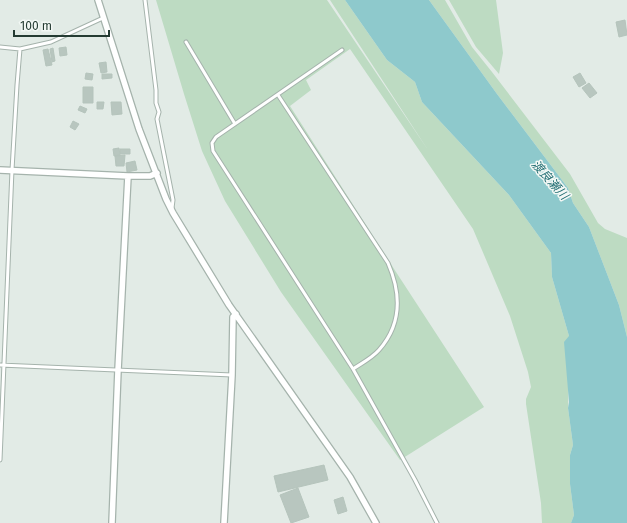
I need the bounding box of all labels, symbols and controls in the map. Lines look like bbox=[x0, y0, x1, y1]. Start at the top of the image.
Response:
scale bar bbox=[14, 12, 109, 38]
text: 100 m bbox=[20, 19, 52, 33]
water label: 渡良瀬川 bbox=[529, 157, 573, 204]

